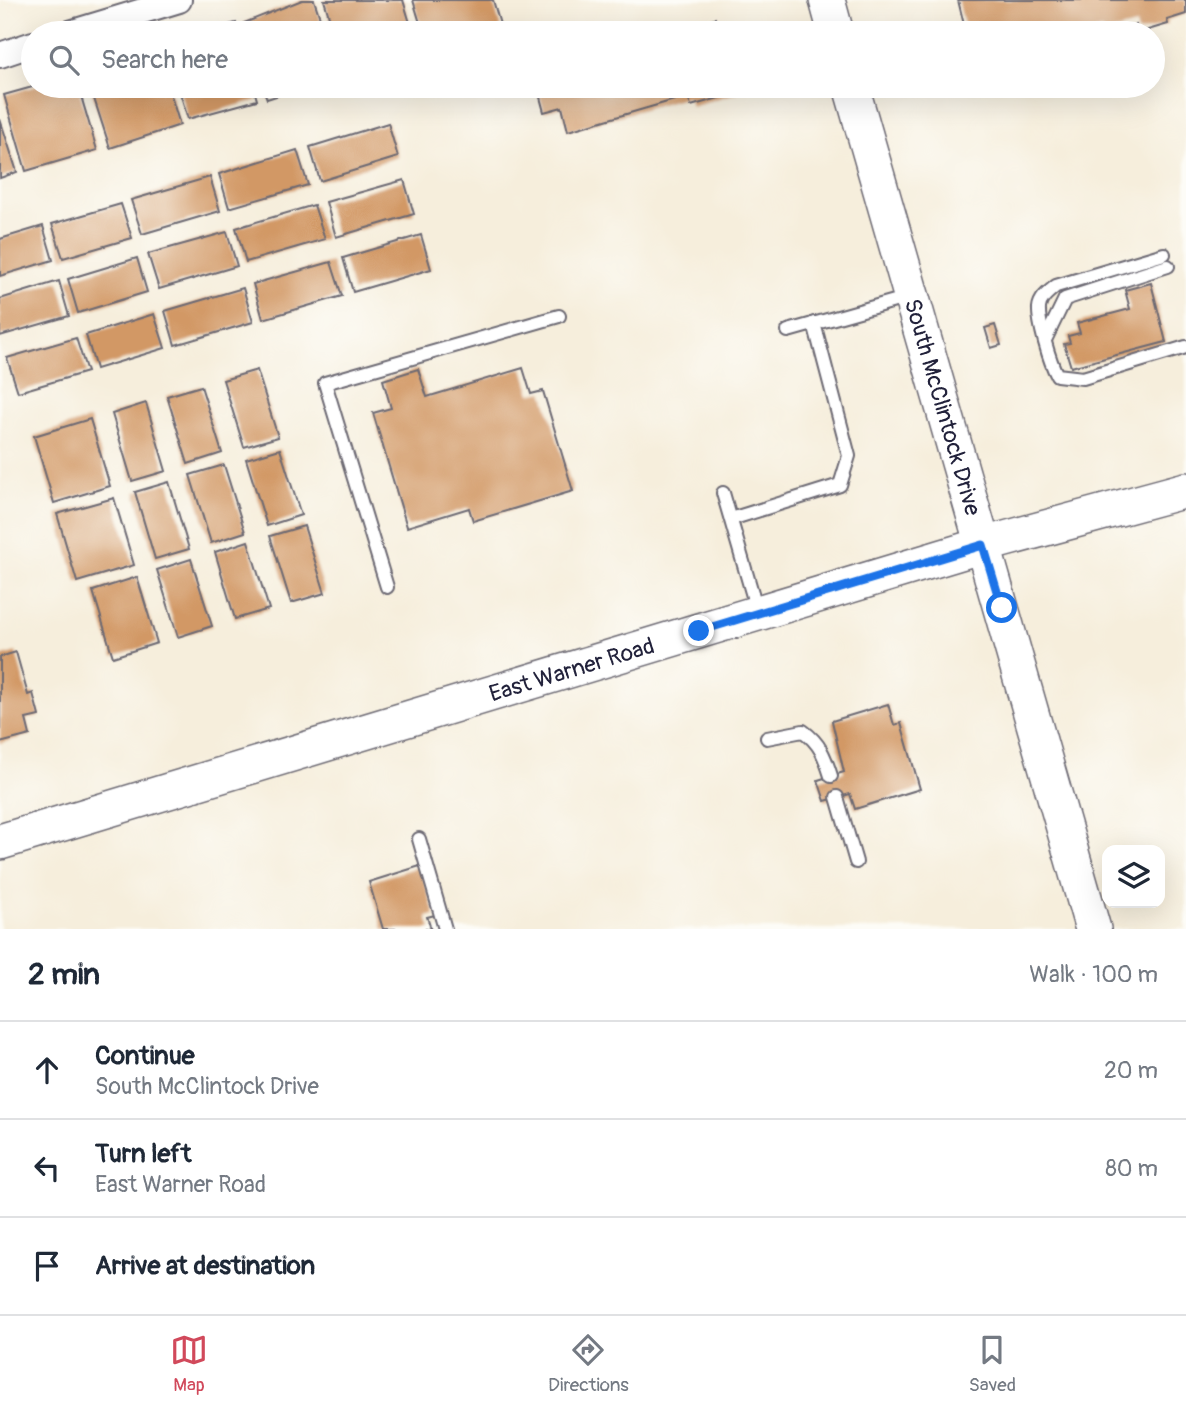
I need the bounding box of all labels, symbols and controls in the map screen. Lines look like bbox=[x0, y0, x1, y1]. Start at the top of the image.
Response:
search box bbox=[21, 21, 1165, 98]
icon: search bbox=[45, 41, 83, 79]
text: Search here bbox=[101, 44, 228, 76]
street label: South McClintock Drive bbox=[898, 295, 988, 520]
route start bbox=[986, 592, 1017, 623]
route end bbox=[683, 615, 714, 646]
street label: East Warner Road bbox=[486, 631, 658, 708]
map controls bbox=[1102, 845, 1165, 908]
button: layers bbox=[1102, 845, 1165, 908]
text: 2 min bbox=[28, 956, 100, 993]
text: Walk · 100 m bbox=[1029, 960, 1158, 989]
text: Continue bbox=[95, 1040, 195, 1072]
icon: ahead bbox=[28, 1051, 66, 1089]
text: 20 m bbox=[1104, 1056, 1158, 1085]
text: South McClintock Drive bbox=[95, 1072, 319, 1101]
text: Turn left bbox=[95, 1138, 191, 1170]
icon: left bbox=[28, 1149, 66, 1187]
text: 80 m bbox=[1105, 1154, 1158, 1183]
text: East Warner Road bbox=[95, 1170, 266, 1199]
icon: arrive bbox=[28, 1247, 66, 1285]
text: Arrive at destination bbox=[95, 1250, 315, 1282]
tab: Map bbox=[170, 1331, 208, 1397]
tab: Directions bbox=[548, 1331, 629, 1397]
tab: Saved bbox=[969, 1331, 1016, 1397]

